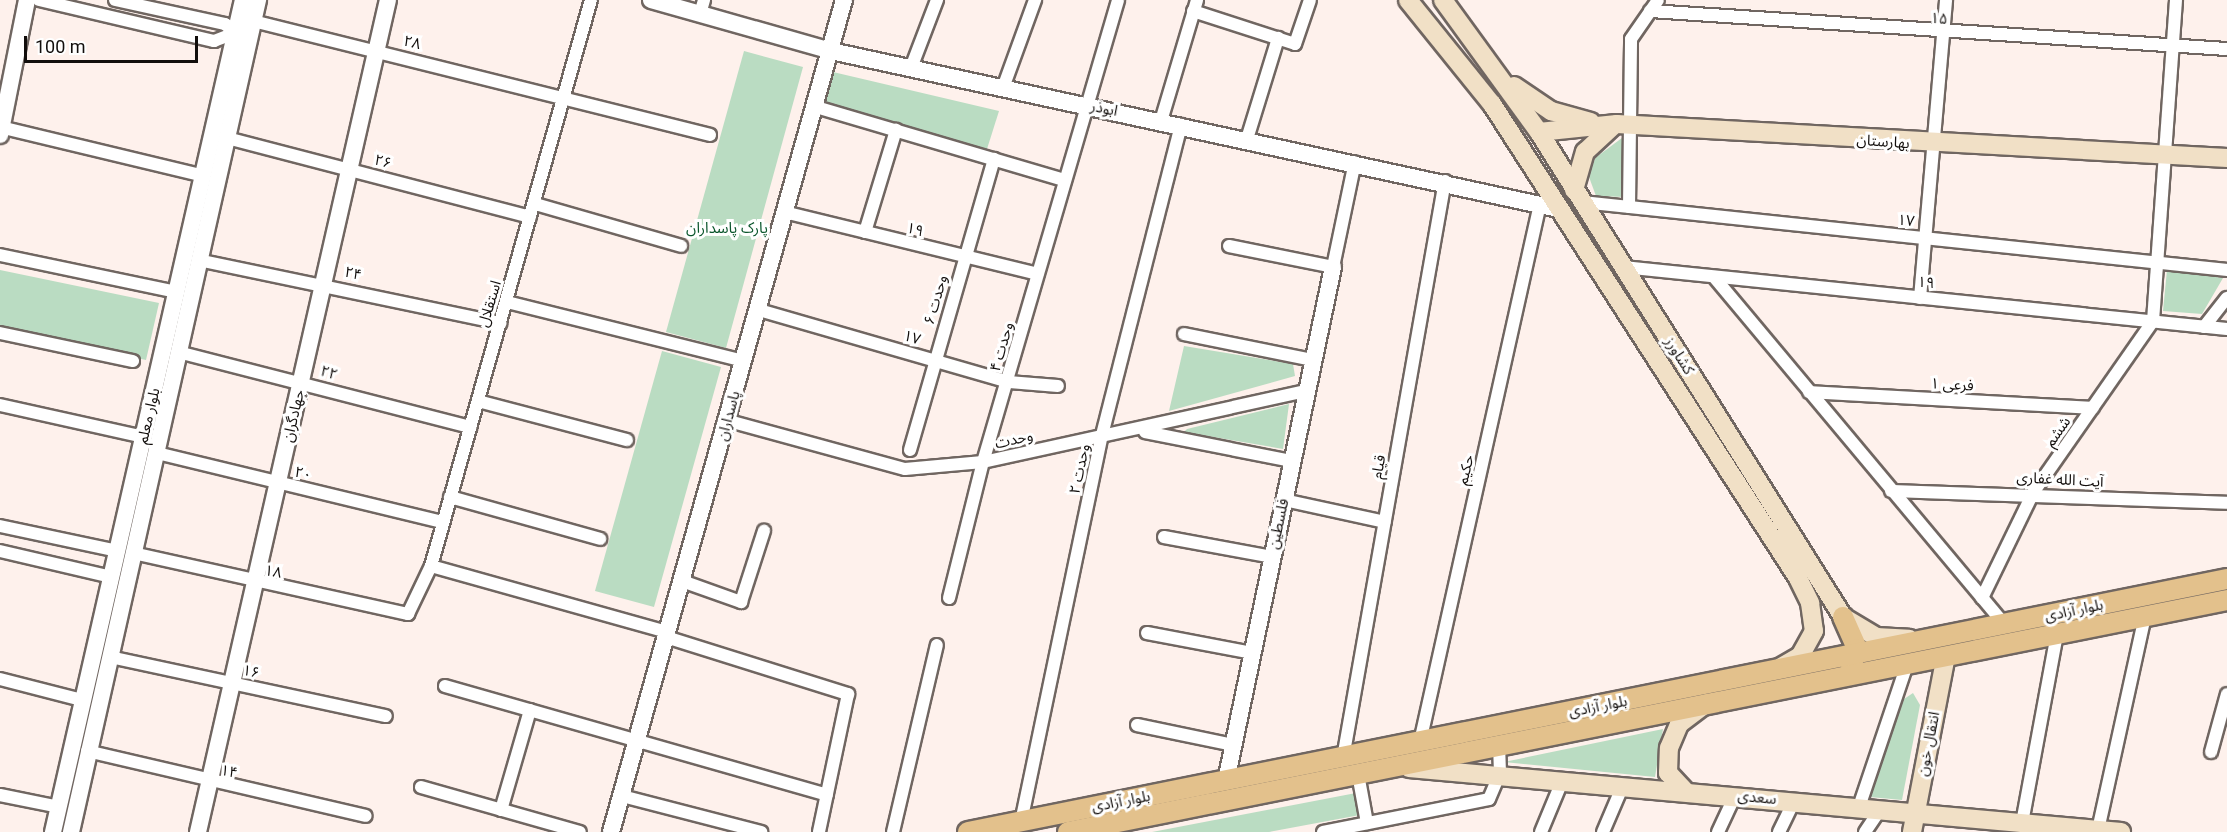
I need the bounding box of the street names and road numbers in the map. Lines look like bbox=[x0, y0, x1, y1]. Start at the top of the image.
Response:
street label: ۱۵ bbox=[1930, 9, 1948, 29]
street label: ۲۸ bbox=[402, 32, 422, 54]
street label: ابوذر bbox=[1089, 97, 1119, 121]
street label: بهارستان bbox=[1856, 131, 1910, 153]
street label: ۲۶ bbox=[372, 151, 394, 173]
street label: ۱۷ bbox=[1897, 211, 1915, 231]
street label: ۱۹ bbox=[904, 219, 926, 241]
street label: ۲۴ bbox=[343, 263, 363, 285]
street label: وحدت ۶ bbox=[920, 273, 952, 327]
street label: ۱۹ bbox=[1917, 273, 1935, 293]
street label: استقلال bbox=[474, 279, 506, 329]
street label: وحدت ۴ bbox=[986, 320, 1018, 374]
street label: ۱۷ bbox=[901, 327, 923, 349]
street label: کشاورز bbox=[1661, 334, 1697, 378]
street label: ۲۲ bbox=[318, 362, 340, 384]
street label: فرعی ۱ bbox=[1930, 375, 1974, 395]
street label: بلوار معلم bbox=[134, 386, 164, 446]
street label: جهادگران bbox=[279, 388, 309, 444]
street label: پاسداران bbox=[714, 389, 744, 443]
street label: ششم bbox=[2041, 413, 2075, 451]
street label: وحدت bbox=[993, 427, 1035, 453]
street label: وحدت ۲ bbox=[1066, 442, 1094, 496]
street label: حکیم bbox=[1454, 453, 1478, 487]
street label: قیام bbox=[1368, 454, 1390, 480]
street label: ۲۰ bbox=[293, 463, 313, 485]
street label: آیت الله غفاری bbox=[2016, 469, 2104, 491]
street label: فلسطین bbox=[1265, 497, 1293, 551]
street label: ۱۸ bbox=[263, 562, 283, 582]
street label: بلوار آزادی bbox=[2043, 596, 2105, 626]
street label: ۱۶ bbox=[241, 661, 261, 683]
street label: بلوار آزادی bbox=[1567, 693, 1629, 721]
street label: انتقال خون bbox=[1914, 710, 1944, 778]
street label: ۱۴ bbox=[219, 761, 239, 783]
street label: سعدی bbox=[1737, 787, 1777, 809]
street label: بلوار آزادی bbox=[1090, 788, 1152, 816]

